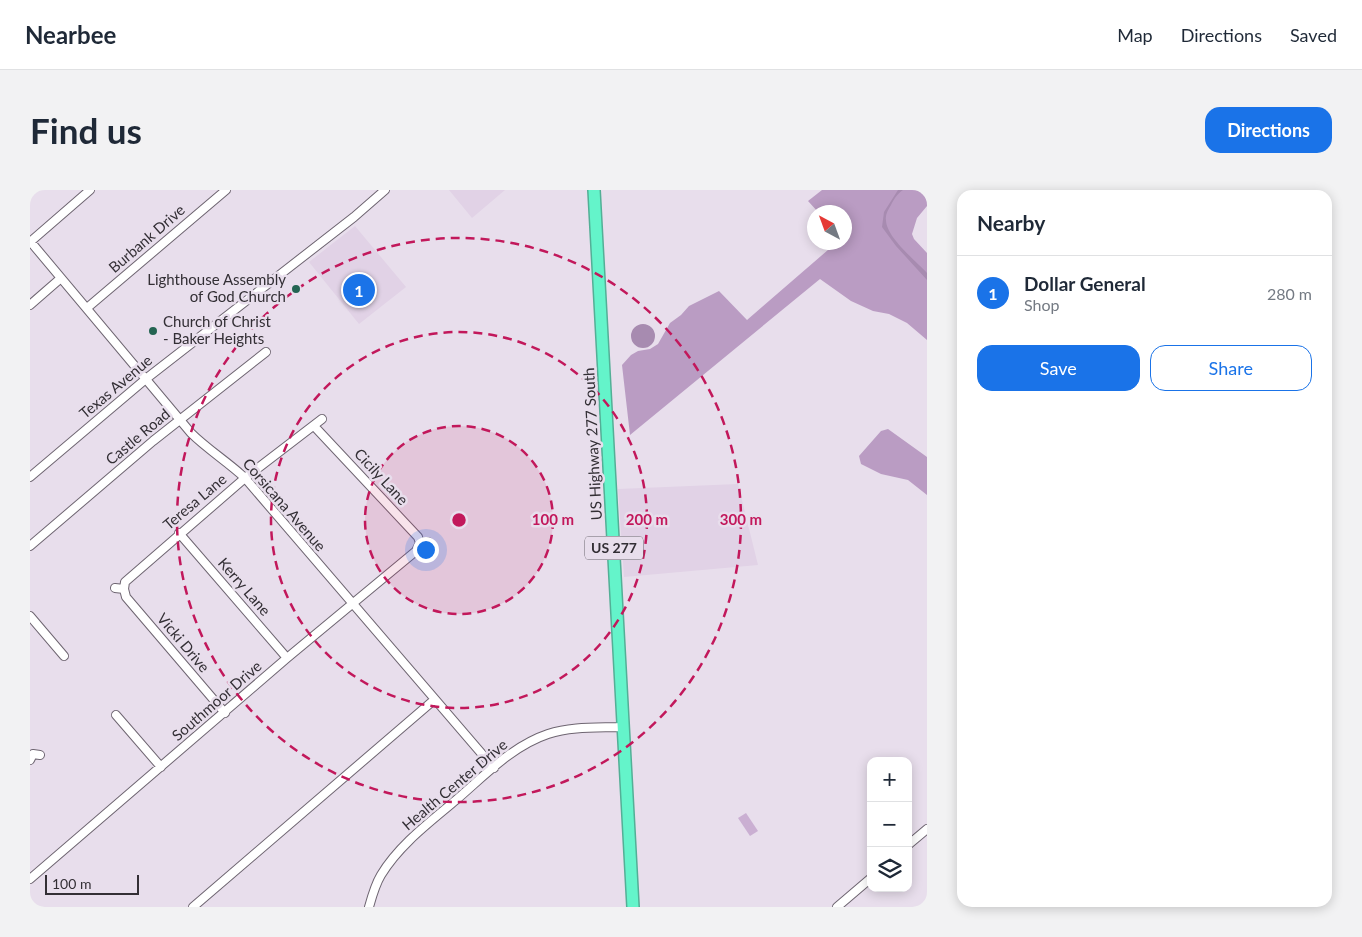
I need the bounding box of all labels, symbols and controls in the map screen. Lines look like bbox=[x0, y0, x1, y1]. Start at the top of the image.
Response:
text: Nearbee bbox=[25, 20, 116, 49]
text: Map bbox=[1117, 24, 1153, 46]
text: Directions bbox=[1181, 24, 1262, 46]
text: Saved bbox=[1290, 24, 1337, 46]
button: Directions bbox=[1205, 107, 1332, 153]
text: Find us bbox=[30, 109, 142, 151]
street label: Burbank Drive bbox=[105, 200, 188, 276]
north arrow bbox=[807, 205, 852, 250]
text: Nearby bbox=[977, 210, 1045, 235]
place label: Lighthouse Assembly of God Church bbox=[147, 270, 286, 305]
pin: 1 bbox=[343, 271, 375, 309]
text: Dollar General bbox=[1024, 272, 1146, 295]
marker: Lighthouse Assembly of God Church bbox=[290, 283, 302, 295]
text: 1 bbox=[988, 284, 998, 303]
text: 280 m bbox=[1267, 284, 1312, 303]
text: Shop bbox=[1024, 295, 1060, 314]
place label: Church of Christ - Baker Heights bbox=[163, 312, 271, 347]
marker: Church of Christ - Baker Heights bbox=[147, 325, 159, 337]
button: Save bbox=[977, 345, 1140, 391]
button: Share bbox=[1150, 345, 1312, 391]
street label: Texas Avenue bbox=[75, 351, 155, 422]
street label: US Highway 277 South bbox=[579, 367, 605, 521]
street label: Castle Road bbox=[102, 404, 173, 468]
street label: Cicily Lane bbox=[351, 444, 412, 508]
street label: Corsicana Avenue bbox=[239, 454, 330, 555]
street label: Teresa Lane bbox=[159, 469, 230, 533]
text: 100 m bbox=[532, 510, 574, 528]
text: 200 m bbox=[626, 510, 668, 528]
text: 300 m bbox=[720, 510, 762, 528]
centre of rings bbox=[450, 511, 468, 529]
road number: US 277 bbox=[585, 536, 643, 559]
your location bbox=[413, 537, 439, 563]
street label: Kerry Lane bbox=[215, 554, 275, 619]
street label: Vicki Drive bbox=[154, 609, 214, 676]
street label: Southmoor Drive bbox=[168, 656, 265, 744]
street label: Health Center Drive bbox=[398, 735, 511, 833]
map controls bbox=[867, 757, 912, 892]
button: + bbox=[867, 757, 912, 802]
button: − bbox=[867, 802, 912, 847]
button: layers bbox=[867, 847, 912, 892]
scale bar bbox=[45, 872, 139, 895]
text: 100 m bbox=[52, 875, 91, 892]

